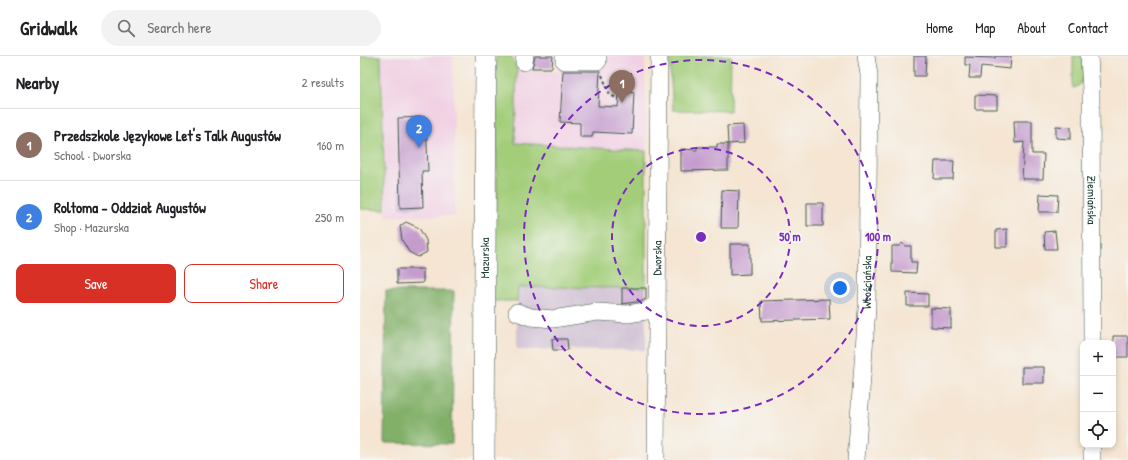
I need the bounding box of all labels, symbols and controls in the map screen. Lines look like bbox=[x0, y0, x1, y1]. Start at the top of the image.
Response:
search box bbox=[101, 10, 381, 46]
text: Gridwalk bbox=[20, 15, 77, 41]
icon: search bbox=[115, 17, 137, 39]
text: Search here bbox=[147, 17, 211, 38]
text: Home bbox=[926, 18, 953, 37]
text: Map bbox=[975, 18, 995, 37]
text: About bbox=[1017, 18, 1046, 37]
text: Contact bbox=[1068, 18, 1108, 37]
pin: 1 bbox=[609, 70, 635, 103]
text: Nearby bbox=[16, 71, 59, 94]
text: 2 results bbox=[302, 73, 344, 91]
pin: 2 bbox=[406, 115, 432, 148]
text: Przedszkole Językowe Let's Talk Augustów bbox=[54, 125, 281, 146]
text: 1 bbox=[27, 136, 31, 154]
text: 160 m bbox=[316, 136, 344, 154]
text: School · Dworska bbox=[54, 146, 131, 164]
street label: Ziemiańska bbox=[1083, 175, 1101, 225]
text: Roltoma - Oddział Augustów bbox=[54, 197, 206, 218]
text: 2 bbox=[26, 208, 32, 226]
text: 250 m bbox=[315, 208, 344, 226]
text: Shop · Mazurska bbox=[54, 218, 129, 236]
text: 50 m bbox=[779, 228, 801, 245]
text: 100 m bbox=[865, 228, 891, 245]
centre of rings bbox=[694, 230, 708, 244]
street label: Mazurska bbox=[476, 237, 493, 278]
street label: Dworska bbox=[648, 240, 666, 276]
street label: Włościańska bbox=[858, 255, 875, 309]
button: Save bbox=[16, 264, 176, 303]
button: Share bbox=[184, 264, 344, 303]
your location bbox=[830, 278, 850, 298]
map controls bbox=[1080, 340, 1116, 448]
button: + bbox=[1080, 340, 1116, 376]
button: − bbox=[1080, 376, 1116, 412]
button: locate bbox=[1080, 412, 1116, 448]

